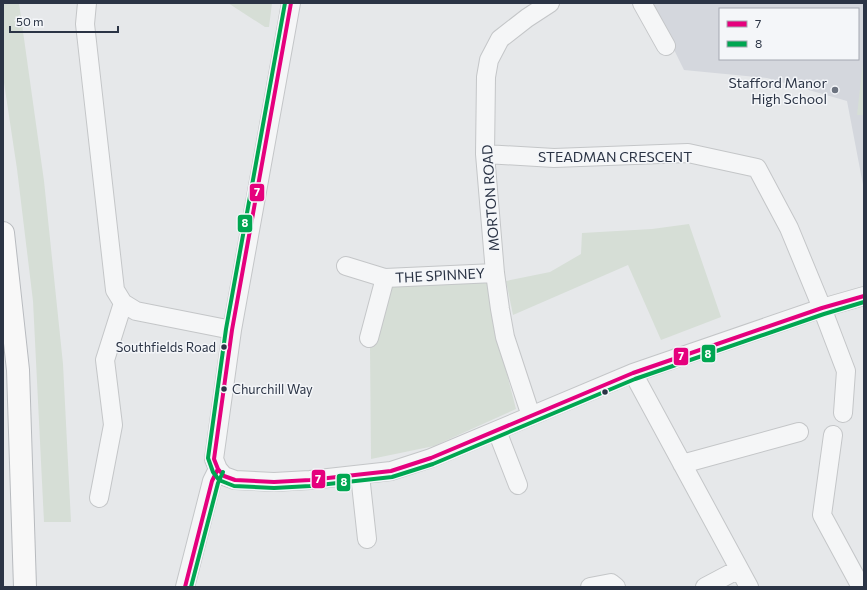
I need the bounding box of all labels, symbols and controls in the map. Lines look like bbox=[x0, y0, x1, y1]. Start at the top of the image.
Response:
scale bar bbox=[10, 8, 118, 34]
legend bbox=[719, 8, 859, 60]
text: 50 m bbox=[16, 14, 44, 28]
text: 7 bbox=[755, 16, 761, 30]
text: 8 bbox=[755, 36, 762, 50]
place label: Stafford Manor High School bbox=[728, 74, 827, 107]
marker: Stafford Manor High School bbox=[830, 85, 840, 95]
street label: MORTON ROAD bbox=[478, 144, 502, 252]
street label: STEADMAN CRESCENT bbox=[538, 148, 692, 165]
line badge: 7 bbox=[249, 183, 265, 202]
text: 7 bbox=[254, 185, 260, 198]
line badge: 8 bbox=[237, 214, 253, 233]
text: 8 bbox=[242, 216, 249, 229]
street label: THE SPINNEY bbox=[395, 264, 485, 286]
place label: Southfields Road bbox=[116, 339, 216, 355]
marker: Southfields Road bbox=[219, 342, 229, 352]
line badge: 8 bbox=[701, 344, 716, 363]
line badge: 7 bbox=[673, 347, 689, 366]
text: 8 bbox=[705, 347, 712, 360]
text: 7 bbox=[678, 349, 684, 362]
place label: Churchill Way bbox=[232, 381, 313, 397]
marker: Churchill Way bbox=[219, 384, 229, 394]
unlabelled marker bbox=[600, 387, 610, 397]
line badge: 7 bbox=[311, 469, 326, 489]
text: 7 bbox=[315, 472, 321, 485]
line badge: 8 bbox=[336, 473, 351, 492]
text: 8 bbox=[341, 475, 348, 488]

